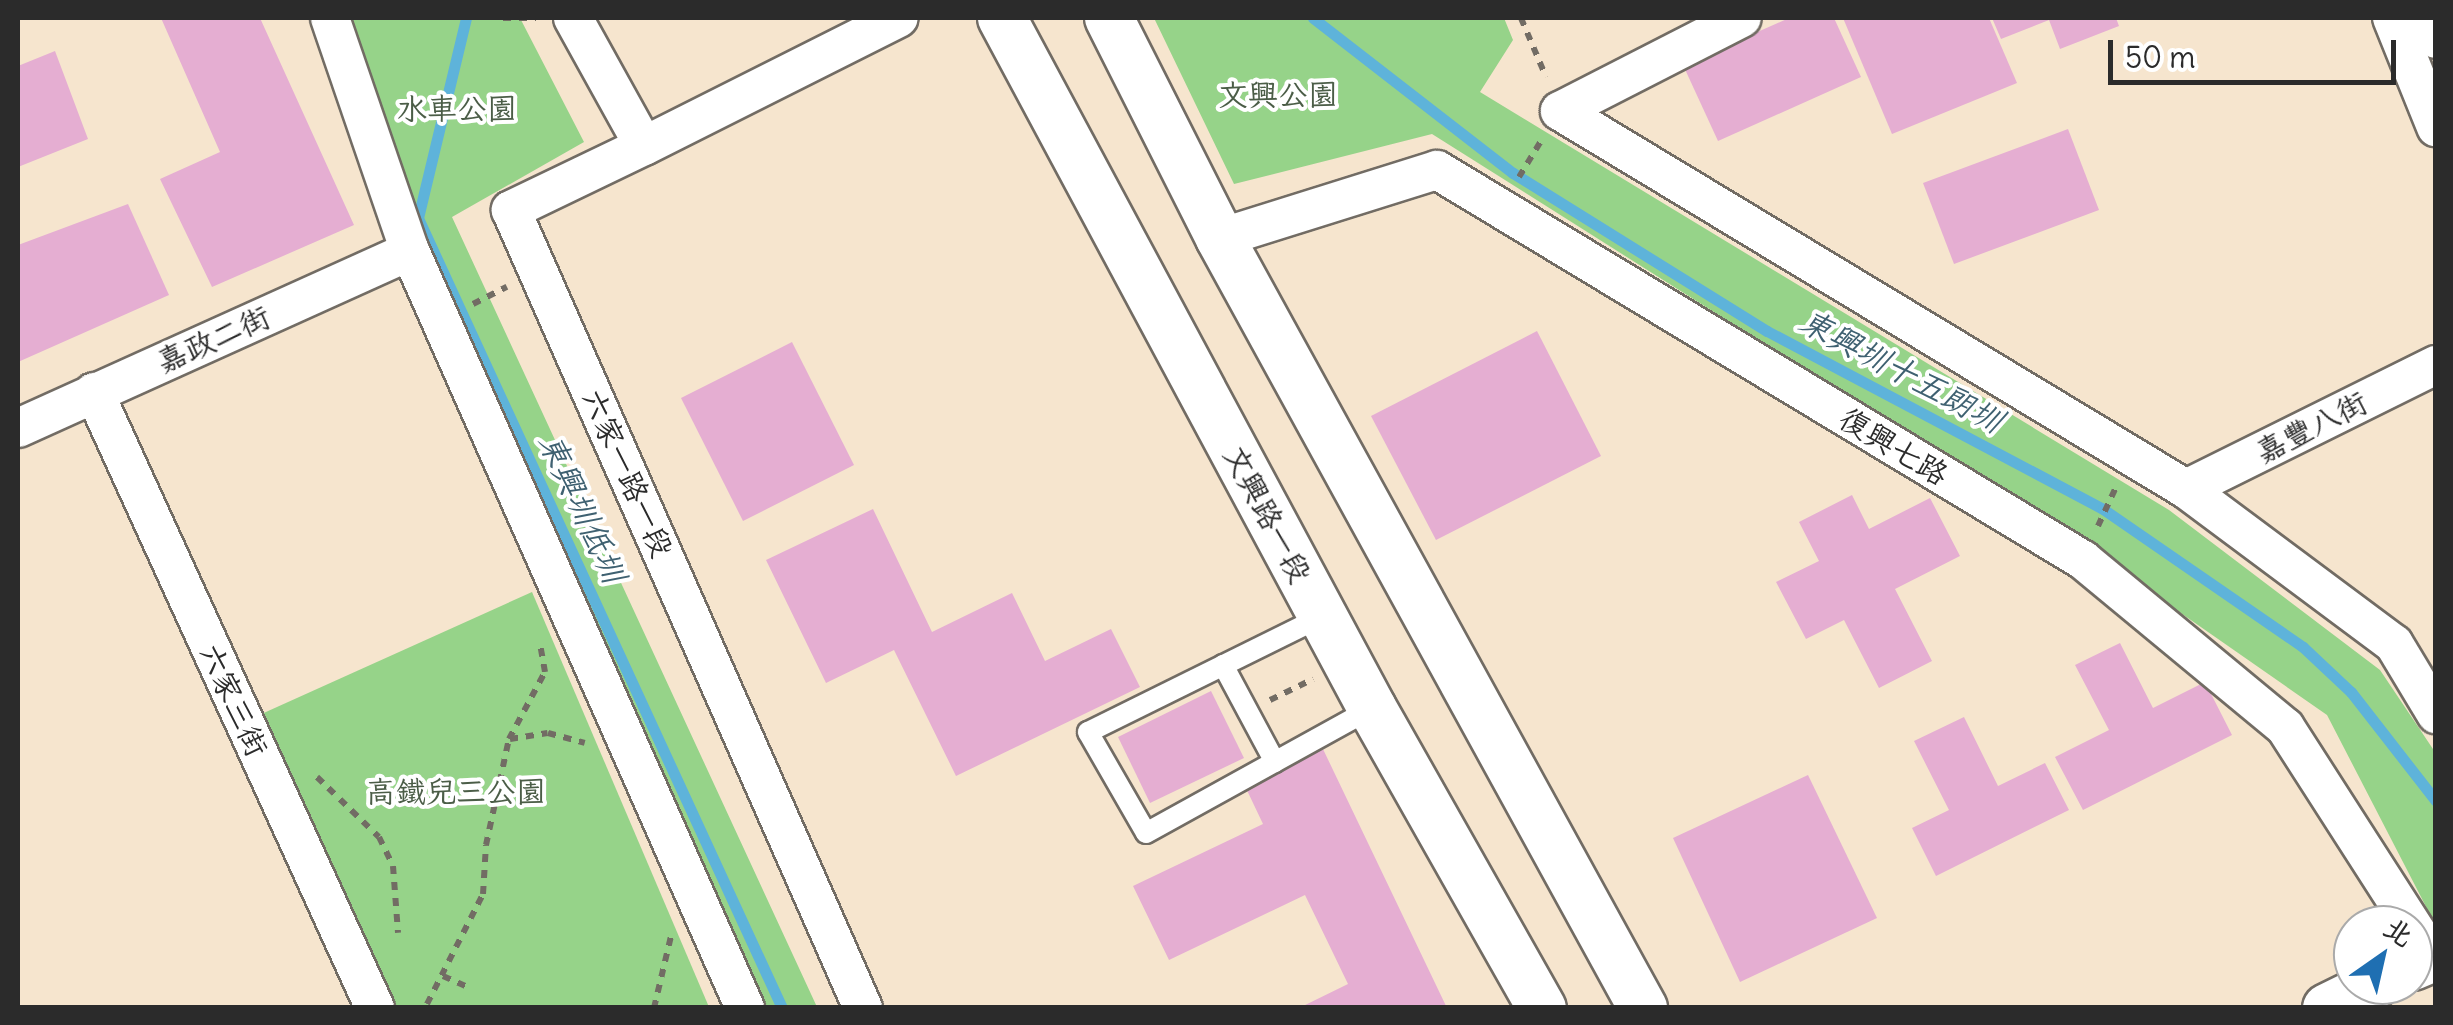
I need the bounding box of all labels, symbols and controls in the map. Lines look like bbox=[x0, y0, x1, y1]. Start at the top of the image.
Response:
scale bar bbox=[2113, 20, 2400, 82]
text: 50 m bbox=[2125, 38, 2195, 76]
park label: 文興公園 bbox=[1218, 76, 1338, 112]
park label: 水車公園 bbox=[397, 90, 517, 126]
street label: 嘉政二街 bbox=[151, 298, 275, 380]
water label: 東興圳十五朗圳 bbox=[1793, 301, 2009, 441]
street label: 六家一路一段 bbox=[575, 383, 681, 563]
street label: 嘉豐八街 bbox=[2249, 384, 2373, 470]
street label: 復興七路 bbox=[1833, 400, 1955, 492]
water label: 東興圳低圳 bbox=[531, 427, 633, 589]
street label: 文興路一段 bbox=[1217, 439, 1319, 589]
street label: 六家三街 bbox=[192, 638, 276, 762]
park label: 高鐵兒三公園 bbox=[366, 773, 546, 809]
north arrow bbox=[2333, 905, 2433, 1005]
text: 北 bbox=[2377, 909, 2420, 955]

